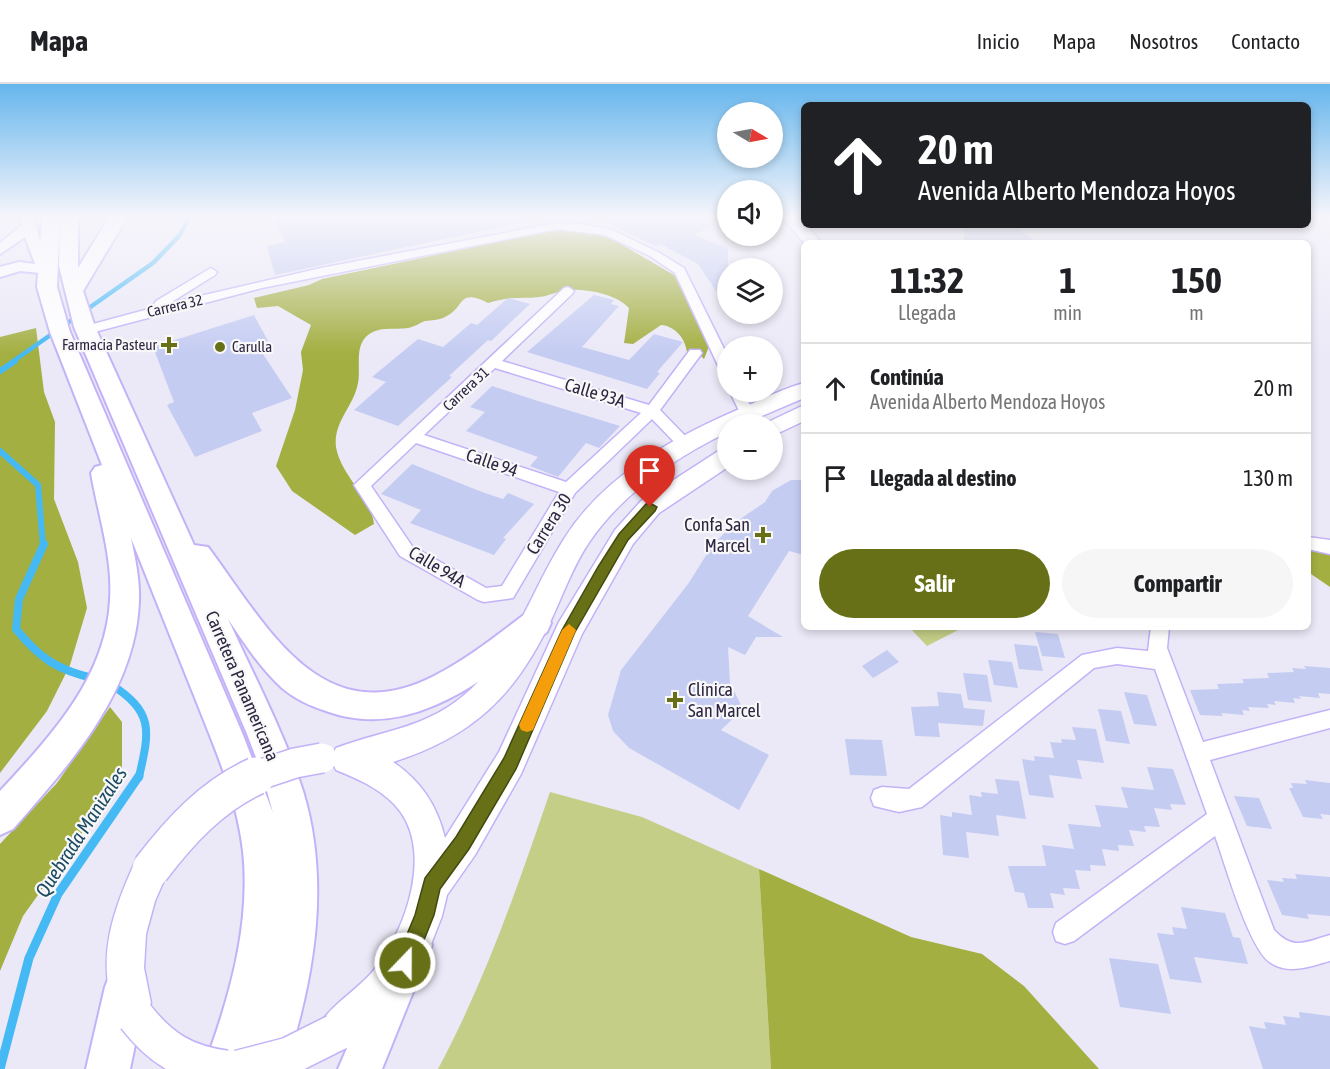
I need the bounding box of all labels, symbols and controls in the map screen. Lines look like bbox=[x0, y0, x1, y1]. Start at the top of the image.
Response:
text: Mapa bbox=[30, 25, 88, 57]
text: Inicio bbox=[977, 29, 1020, 53]
text: Mapa bbox=[1053, 29, 1096, 53]
text: Nosotros bbox=[1129, 29, 1198, 53]
text: Contacto bbox=[1231, 29, 1300, 53]
north arrow bbox=[717, 102, 783, 168]
map controls bbox=[717, 102, 783, 480]
text: 20 m bbox=[918, 125, 993, 173]
icon: ahead bbox=[819, 126, 897, 204]
text: Avenida Alberto Mendoza Hoyos bbox=[918, 175, 1236, 206]
button: sound bbox=[717, 180, 783, 246]
button: layers bbox=[717, 258, 783, 324]
text: 11:32 bbox=[890, 259, 964, 301]
text: 1 bbox=[1059, 259, 1076, 301]
text: 150 bbox=[1171, 259, 1222, 301]
street label: Carrera 32 bbox=[145, 291, 204, 320]
text: Llegada bbox=[898, 301, 956, 324]
text: min bbox=[1053, 301, 1082, 324]
text: m bbox=[1189, 301, 1204, 324]
place label: Farmacia Pasteur bbox=[62, 336, 158, 353]
button: + bbox=[717, 336, 783, 402]
marker: Farmacia Pasteur bbox=[162, 338, 176, 352]
place label: Carulla bbox=[232, 338, 272, 355]
marker: Carulla bbox=[213, 340, 227, 354]
street label: Carrera 31 bbox=[439, 363, 492, 414]
text: Continúa bbox=[870, 364, 944, 390]
icon: ahead bbox=[819, 372, 852, 405]
street label: Calle 93A bbox=[562, 373, 628, 412]
text: 20 m bbox=[1253, 375, 1293, 401]
text: Avenida Alberto Mendoza Hoyos bbox=[870, 390, 1105, 413]
button: − bbox=[717, 414, 783, 480]
street label: Calle 94 bbox=[464, 444, 521, 481]
pin bbox=[624, 445, 675, 507]
icon: arrive bbox=[633, 454, 666, 487]
icon: arrive bbox=[819, 462, 852, 495]
text: Llegada al destino bbox=[870, 465, 1017, 491]
text: 130 m bbox=[1243, 465, 1293, 491]
street label: Carrera 30 bbox=[522, 489, 575, 558]
place label: Confa San Marcel bbox=[684, 514, 750, 556]
marker: Confa San Marcel bbox=[754, 526, 772, 544]
street label: Calle 94A bbox=[405, 542, 469, 592]
button: Salir bbox=[819, 549, 1050, 618]
button: Compartir bbox=[1062, 549, 1293, 618]
street label: Carretera Panamericana bbox=[201, 608, 284, 764]
place label: Clínica San Marcel bbox=[688, 679, 761, 721]
marker: Clínica San Marcel bbox=[666, 691, 684, 709]
water label: Quebrada Manizales bbox=[30, 762, 131, 901]
position arrow bbox=[373, 931, 437, 995]

